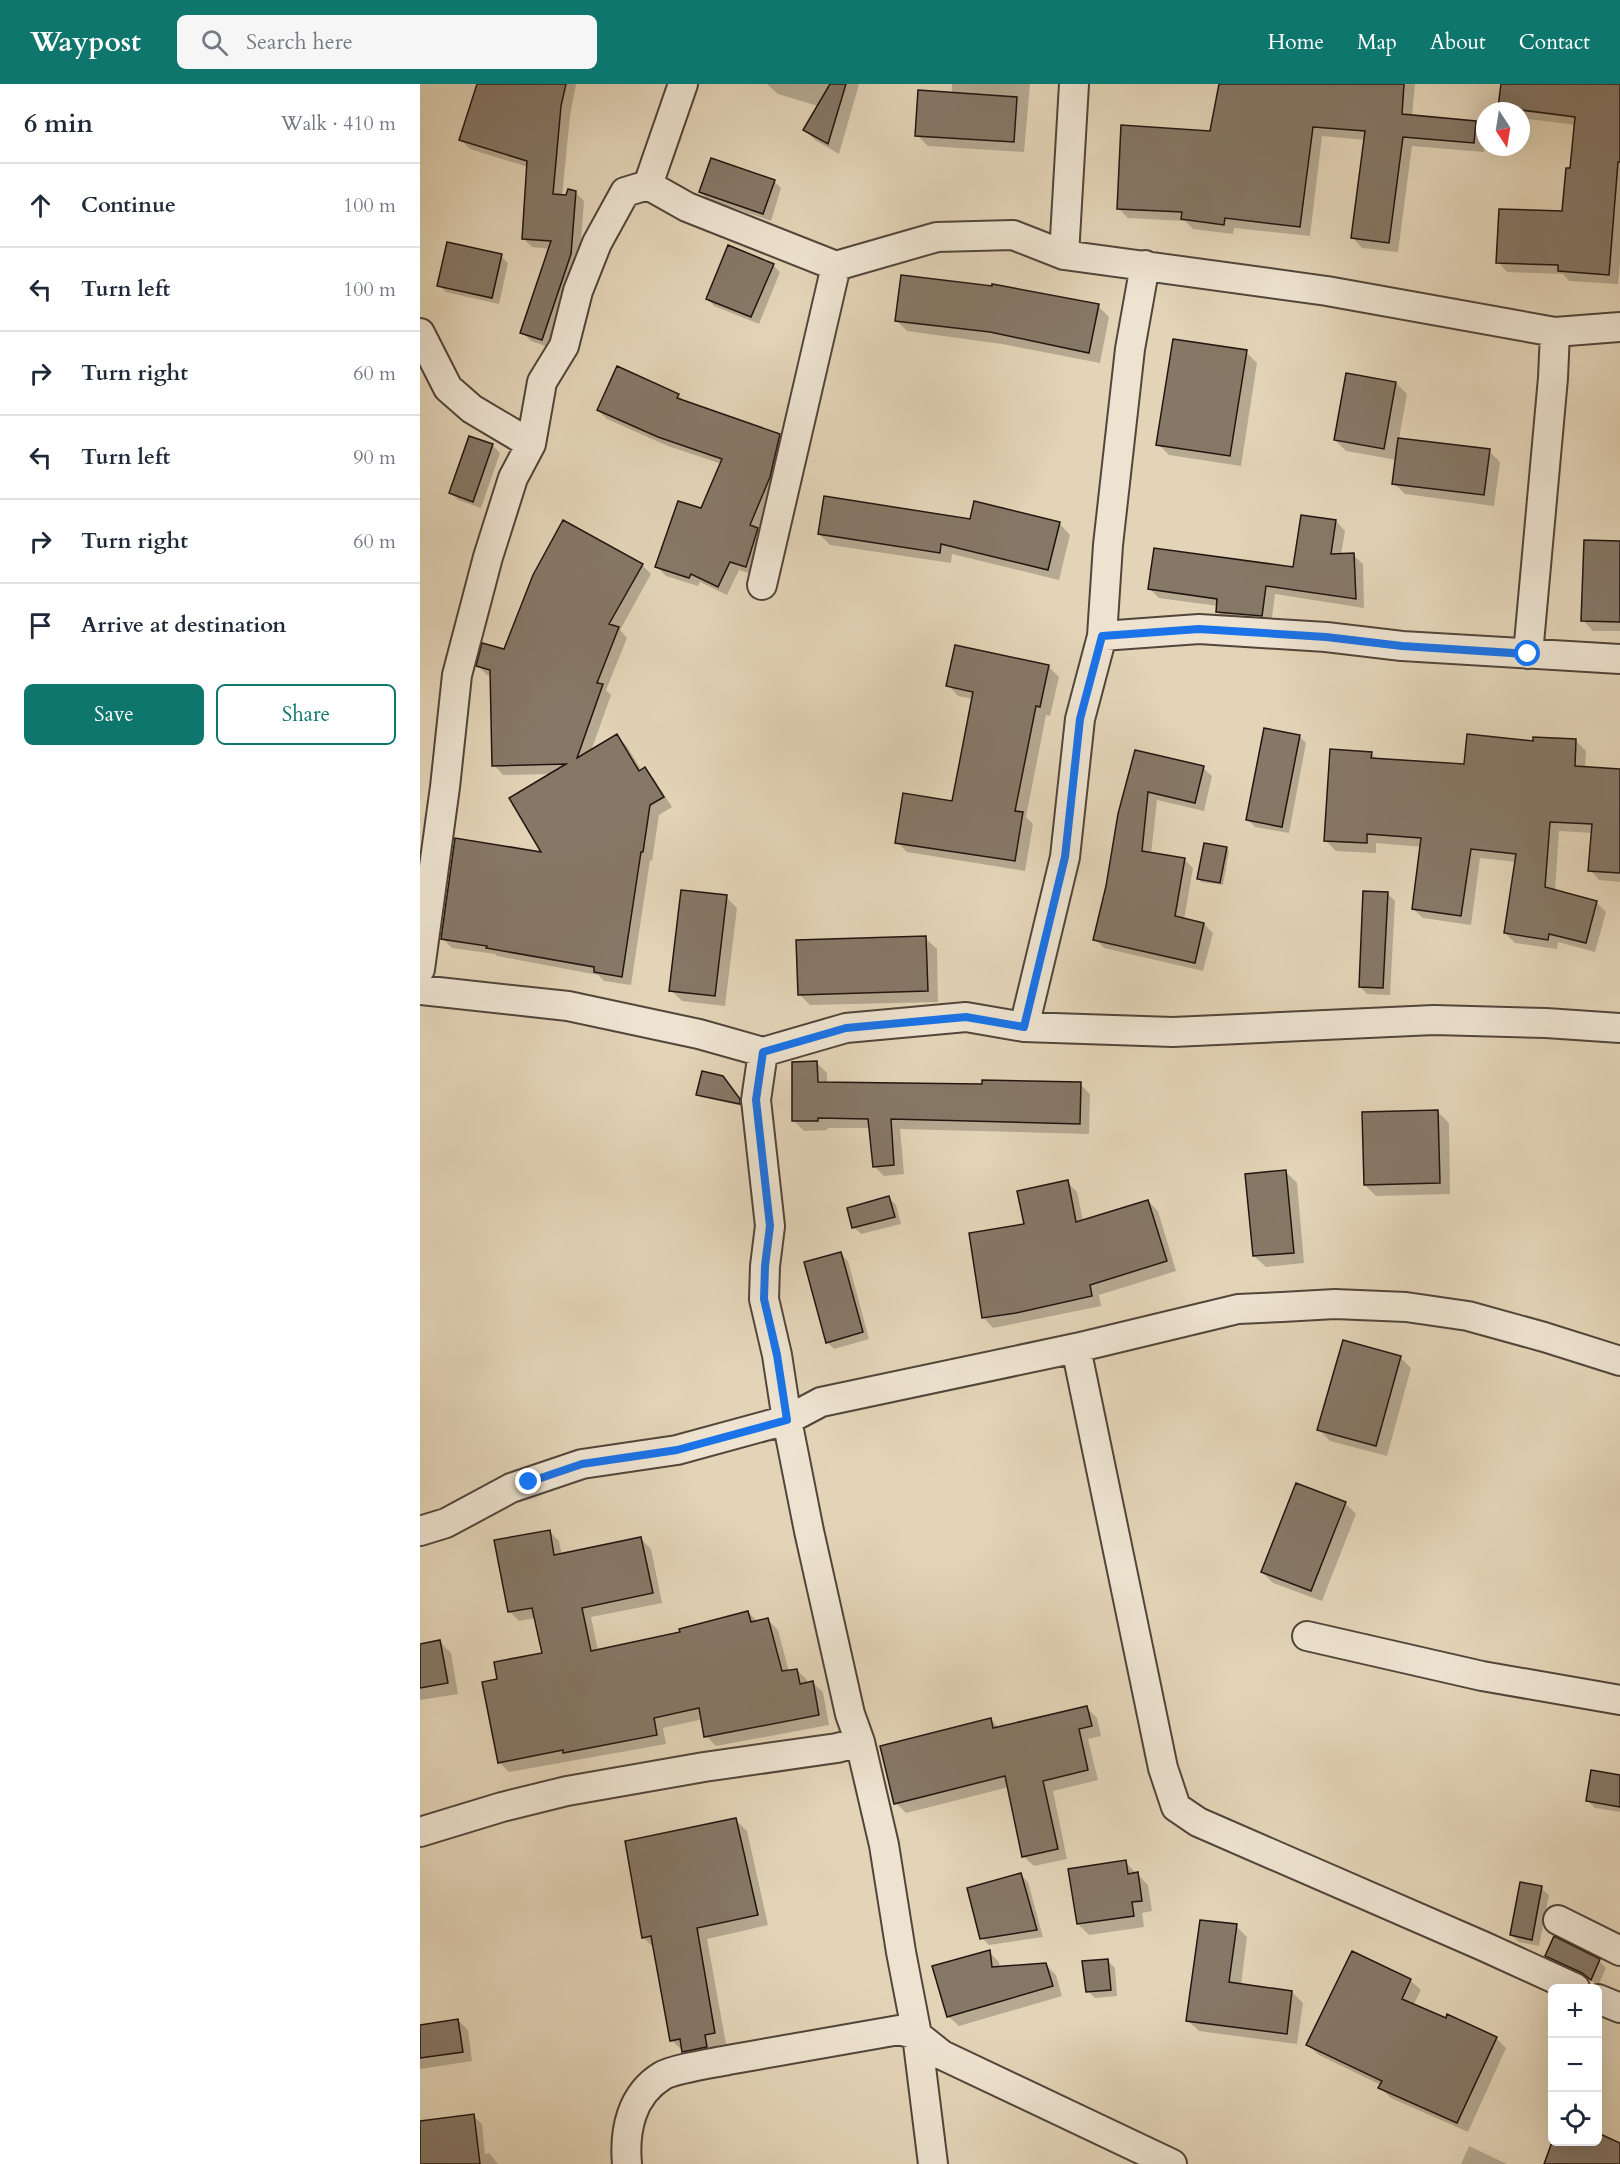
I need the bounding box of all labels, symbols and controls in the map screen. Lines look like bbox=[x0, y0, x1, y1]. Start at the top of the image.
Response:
search box bbox=[177, 15, 597, 69]
text: Waypost bbox=[30, 23, 141, 61]
icon: search bbox=[198, 26, 231, 59]
text: Search here bbox=[246, 27, 353, 57]
text: Home bbox=[1268, 28, 1324, 57]
text: Map bbox=[1357, 28, 1397, 57]
text: About bbox=[1430, 28, 1486, 57]
text: Contact bbox=[1519, 28, 1590, 57]
north arrow bbox=[1476, 102, 1530, 156]
text: 6 min bbox=[24, 106, 93, 141]
text: Walk · 410 m bbox=[281, 110, 396, 137]
icon: ahead bbox=[24, 189, 57, 222]
text: Continue bbox=[81, 190, 176, 220]
text: 100 m bbox=[343, 192, 396, 219]
icon: left bbox=[24, 273, 57, 306]
text: Turn left bbox=[81, 274, 170, 304]
text: 100 m bbox=[343, 276, 396, 303]
icon: right bbox=[24, 357, 57, 390]
text: Turn right bbox=[81, 358, 188, 388]
text: 60 m bbox=[353, 360, 396, 387]
icon: left bbox=[24, 441, 57, 474]
text: Turn left bbox=[81, 442, 170, 472]
text: 90 m bbox=[353, 444, 396, 471]
icon: right bbox=[24, 525, 57, 558]
text: Turn right bbox=[81, 526, 188, 556]
text: 60 m bbox=[353, 528, 396, 555]
icon: arrive bbox=[24, 609, 57, 642]
text: Arrive at destination bbox=[81, 610, 286, 640]
route start bbox=[1514, 640, 1540, 666]
button: Save bbox=[24, 684, 204, 745]
button: Share bbox=[216, 684, 396, 745]
route end bbox=[515, 1468, 541, 1494]
map controls bbox=[1548, 1984, 1602, 2146]
button: + bbox=[1548, 1984, 1602, 2038]
button: − bbox=[1548, 2038, 1602, 2092]
button: locate bbox=[1548, 2092, 1602, 2146]

